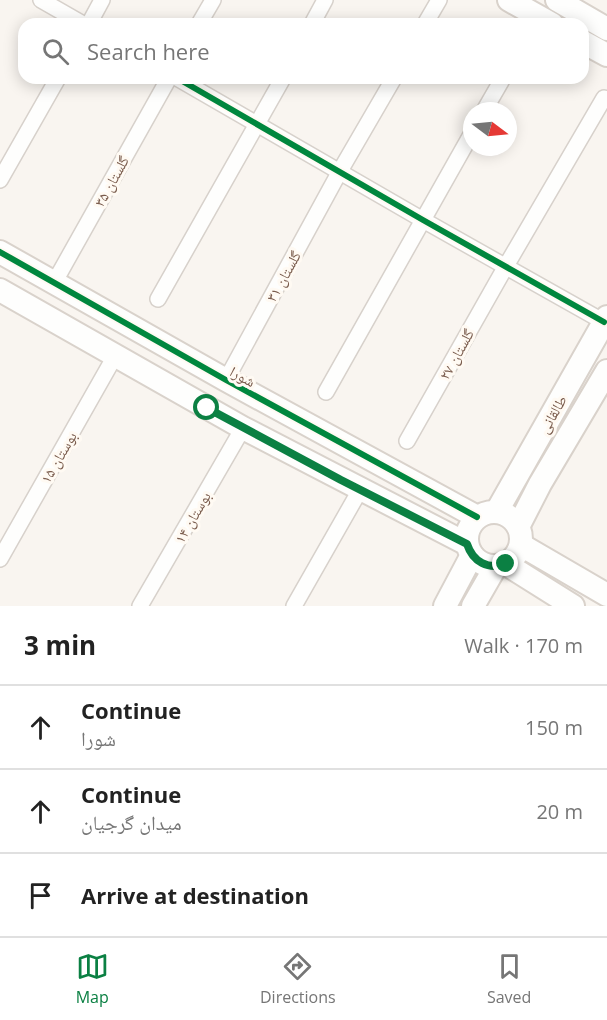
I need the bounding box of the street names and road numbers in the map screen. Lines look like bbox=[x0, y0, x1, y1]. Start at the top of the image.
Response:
street label: گلستان ۳۵ bbox=[89, 152, 134, 210]
street label: گلستان ۳۱ bbox=[261, 247, 306, 305]
street label: گلستان ۲۷ bbox=[434, 325, 479, 383]
street label: شورا bbox=[227, 361, 259, 391]
street label: طالقانی bbox=[533, 391, 572, 437]
street label: بوستان ۱۵ bbox=[35, 428, 82, 487]
street label: بوستان ۱۴ bbox=[169, 488, 216, 547]

